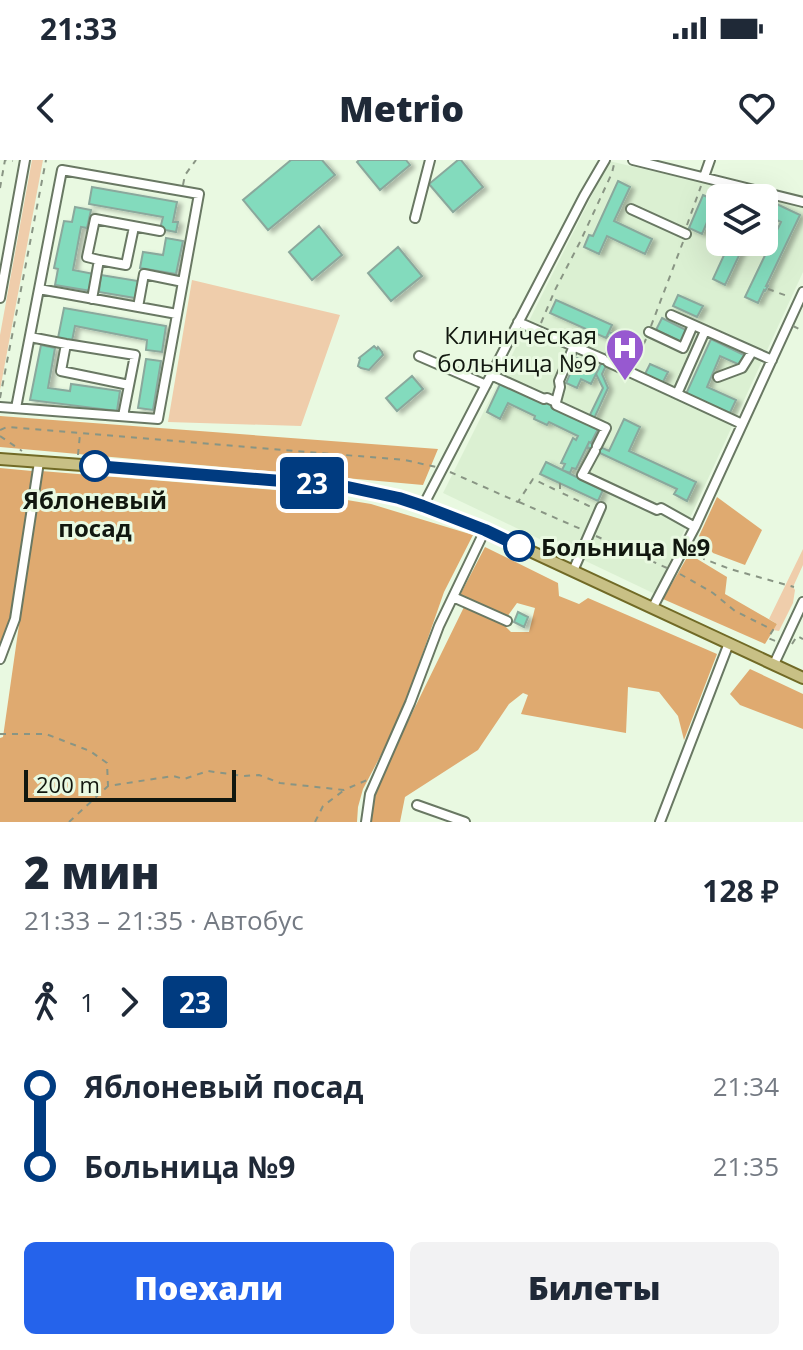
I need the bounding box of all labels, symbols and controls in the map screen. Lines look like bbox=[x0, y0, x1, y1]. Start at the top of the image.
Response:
text: 21:33 bbox=[40, 8, 117, 49]
text: Metrio bbox=[339, 84, 464, 133]
icon: back bbox=[24, 86, 68, 130]
icon: heart bbox=[735, 86, 779, 130]
map controls bbox=[706, 184, 778, 256]
button: layers bbox=[706, 184, 778, 256]
place label: Клиническая больница №9 bbox=[437, 318, 597, 379]
hospital icon: Клиническая больница №9 bbox=[604, 327, 646, 382]
marker: Яблоневый посад bbox=[80, 451, 110, 481]
line badge: 23 bbox=[276, 457, 348, 509]
text: 23 bbox=[296, 464, 328, 502]
place label: Яблоневый посад bbox=[22, 483, 167, 544]
place label: Больница №9 bbox=[541, 530, 710, 563]
marker: Больница №9 bbox=[504, 531, 534, 561]
scale bar bbox=[24, 766, 236, 802]
text: 200 m bbox=[36, 769, 100, 799]
text: 2 мин bbox=[24, 842, 160, 902]
text: 128 ₽ bbox=[702, 870, 779, 911]
text: 21:33 – 21:35 · Автобус bbox=[24, 902, 304, 938]
icon: walk bbox=[24, 980, 68, 1024]
icon: forward bbox=[107, 980, 151, 1024]
text: 23 bbox=[179, 983, 211, 1021]
text: 1 bbox=[80, 984, 95, 1020]
text: Яблоневый посад bbox=[84, 1066, 364, 1107]
text: 21:34 bbox=[713, 1068, 779, 1104]
text: Больница №9 bbox=[84, 1146, 296, 1187]
text: 21:35 bbox=[713, 1148, 779, 1184]
button: Поехали bbox=[24, 1242, 394, 1334]
button: Билеты bbox=[410, 1242, 779, 1334]

